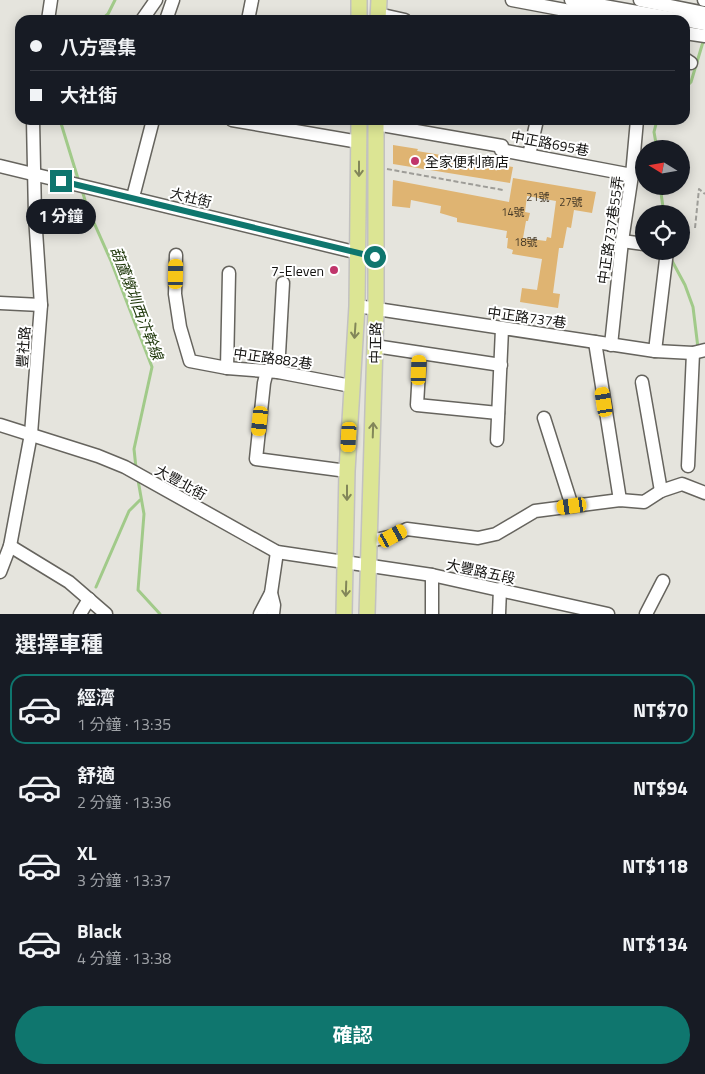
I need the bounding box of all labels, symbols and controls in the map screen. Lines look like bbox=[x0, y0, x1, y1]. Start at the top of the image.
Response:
text: 八方雲集 bbox=[60, 32, 136, 61]
text: 大社街 bbox=[60, 80, 117, 109]
street label: 中正路695巷 bbox=[509, 125, 591, 161]
north arrow bbox=[635, 140, 690, 195]
map controls bbox=[635, 140, 690, 260]
place label: 全家便利商店 bbox=[425, 151, 509, 172]
marker: 全家便利商店 bbox=[409, 155, 421, 167]
one-way arrow bbox=[354, 160, 364, 176]
route end bbox=[50, 170, 72, 192]
street label: 中正路737巷55弄 bbox=[592, 174, 628, 286]
street label: 大社街 bbox=[168, 182, 214, 212]
house number: 21號 bbox=[526, 189, 550, 205]
house number: 27號 bbox=[559, 194, 583, 210]
callout: 1 分鐘 bbox=[26, 198, 96, 234]
text: 1 分鐘 bbox=[39, 204, 83, 228]
house number: 14號 bbox=[501, 204, 525, 220]
button: locate bbox=[635, 205, 690, 260]
house number: 18號 bbox=[514, 234, 538, 250]
water label: 葫蘆燉圳西汴幹線 bbox=[105, 243, 170, 365]
route start bbox=[364, 246, 386, 268]
car bbox=[168, 259, 183, 289]
place label: 7-Eleven bbox=[271, 260, 324, 281]
marker: 7-Eleven bbox=[328, 264, 340, 276]
street label: 中正路737巷 bbox=[486, 301, 568, 333]
street label: 中正路 bbox=[364, 322, 386, 364]
one-way arrow bbox=[350, 323, 360, 339]
street label: 豐社路 bbox=[11, 325, 35, 369]
street label: 中正路882巷 bbox=[232, 342, 314, 374]
car bbox=[410, 355, 427, 385]
car bbox=[594, 386, 613, 418]
car bbox=[250, 405, 269, 437]
car bbox=[340, 422, 357, 452]
one-way arrow bbox=[368, 423, 377, 439]
street label: 大豐北街 bbox=[151, 459, 211, 505]
one-way arrow bbox=[342, 485, 352, 501]
car bbox=[556, 496, 587, 516]
car bbox=[376, 522, 409, 550]
street label: 大豐路五段 bbox=[445, 553, 517, 589]
one-way arrow bbox=[341, 580, 350, 596]
text: 選擇車種 bbox=[15, 627, 103, 661]
text: 經濟 bbox=[77, 682, 115, 711]
icon: car bbox=[17, 687, 62, 732]
text: NT$70 bbox=[633, 695, 688, 724]
text: 1 分鐘 · 13:35 bbox=[77, 712, 171, 736]
text: 舒適 bbox=[77, 760, 115, 789]
icon: car bbox=[17, 765, 62, 810]
text: NT$94 bbox=[633, 773, 688, 802]
text: 2 分鐘 · 13:36 bbox=[77, 790, 171, 814]
text: XL bbox=[77, 838, 97, 867]
icon: car bbox=[17, 843, 62, 888]
text: NT$118 bbox=[622, 851, 688, 880]
text: 3 分鐘 · 13:37 bbox=[77, 868, 171, 892]
text: Black bbox=[77, 916, 122, 945]
icon: car bbox=[17, 921, 62, 966]
text: NT$134 bbox=[622, 929, 688, 958]
text: 4 分鐘 · 13:38 bbox=[77, 946, 171, 970]
button: 確認 bbox=[15, 1006, 690, 1064]

